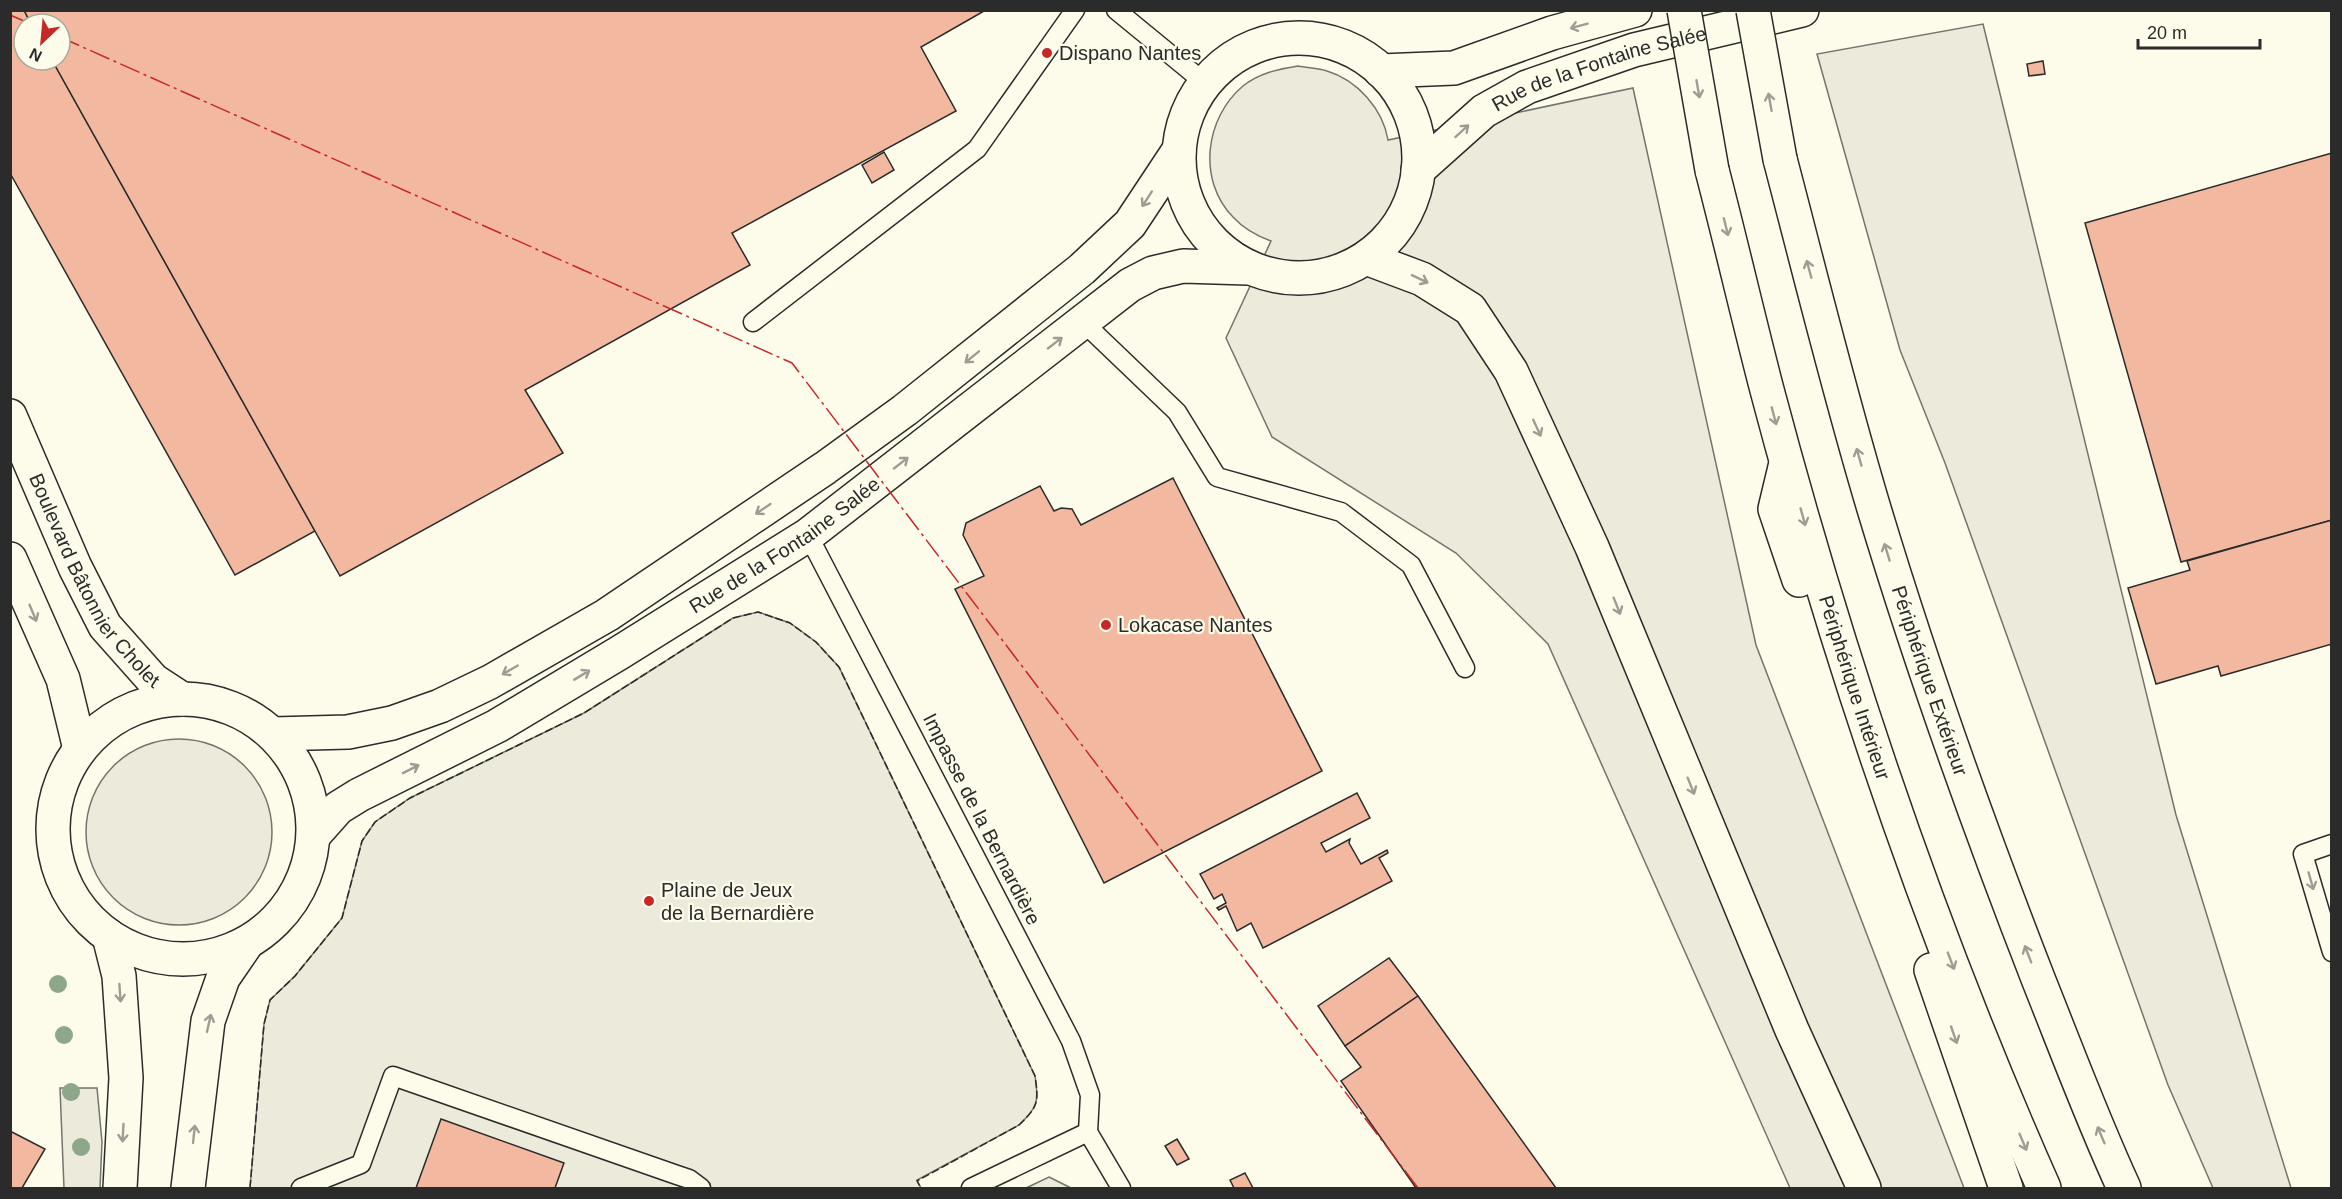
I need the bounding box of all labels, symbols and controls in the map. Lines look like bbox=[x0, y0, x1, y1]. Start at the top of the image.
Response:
north arrow bbox=[12, 12, 72, 72]
scale bar bbox=[2138, 12, 2260, 50]
one-way arrow bbox=[1569, 20, 1588, 32]
street label: Rue de la Fontaine Salée bbox=[1488, 22, 1708, 115]
text: 20 m bbox=[2147, 23, 2187, 43]
place label: Dispano Nantes bbox=[1059, 42, 1201, 64]
text: N bbox=[27, 45, 45, 65]
marker: Dispano Nantes bbox=[1040, 46, 1054, 60]
one-way arrow bbox=[1693, 78, 1704, 98]
one-way arrow bbox=[1764, 92, 1775, 112]
one-way arrow bbox=[1454, 124, 1469, 138]
one-way arrow bbox=[1140, 190, 1152, 207]
one-way arrow bbox=[1721, 217, 1733, 236]
one-way arrow bbox=[1803, 259, 1814, 278]
one-way arrow bbox=[1411, 273, 1429, 285]
one-way arrow bbox=[1047, 337, 1063, 349]
one-way arrow bbox=[964, 351, 980, 364]
one-way arrow bbox=[1769, 406, 1780, 425]
one-way arrow bbox=[1532, 418, 1544, 436]
one-way arrow bbox=[1853, 448, 1864, 467]
one-way arrow bbox=[893, 456, 909, 469]
street label: Boulevard Bâtonnier Cholet bbox=[25, 470, 164, 692]
street label: Rue de la Fontaine Salée bbox=[685, 472, 884, 617]
one-way arrow bbox=[756, 503, 772, 515]
one-way arrow bbox=[1798, 507, 1809, 526]
one-way arrow bbox=[1881, 543, 1892, 562]
street label: Périphérique Extérieur bbox=[1888, 583, 1972, 779]
street label: Périphérique Intérieur bbox=[1815, 593, 1895, 783]
one-way arrow bbox=[1612, 596, 1623, 615]
one-way arrow bbox=[28, 604, 39, 622]
place label: Lokacase Nantes bbox=[1118, 614, 1273, 636]
marker: Lokacase Nantes bbox=[1099, 618, 1113, 632]
one-way arrow bbox=[502, 664, 519, 676]
one-way arrow bbox=[573, 669, 590, 681]
street label: Impasse de la Bernardière bbox=[919, 710, 1045, 928]
one-way arrow bbox=[402, 762, 420, 774]
one-way arrow bbox=[1686, 776, 1697, 795]
one-way arrow bbox=[2306, 871, 2317, 890]
place label: Plaine de Jeux de la Bernardière bbox=[661, 879, 814, 924]
marker: Plaine de Jeux de la Bernardière bbox=[642, 894, 656, 908]
one-way arrow bbox=[2022, 945, 2033, 964]
one-way arrow bbox=[1946, 951, 1957, 970]
one-way arrow bbox=[115, 983, 126, 1003]
one-way arrow bbox=[204, 1014, 215, 1033]
one-way arrow bbox=[1949, 1025, 1960, 1044]
one-way arrow bbox=[118, 1123, 129, 1143]
one-way arrow bbox=[189, 1125, 200, 1145]
one-way arrow bbox=[2095, 1126, 2106, 1144]
one-way arrow bbox=[2018, 1132, 2030, 1150]

